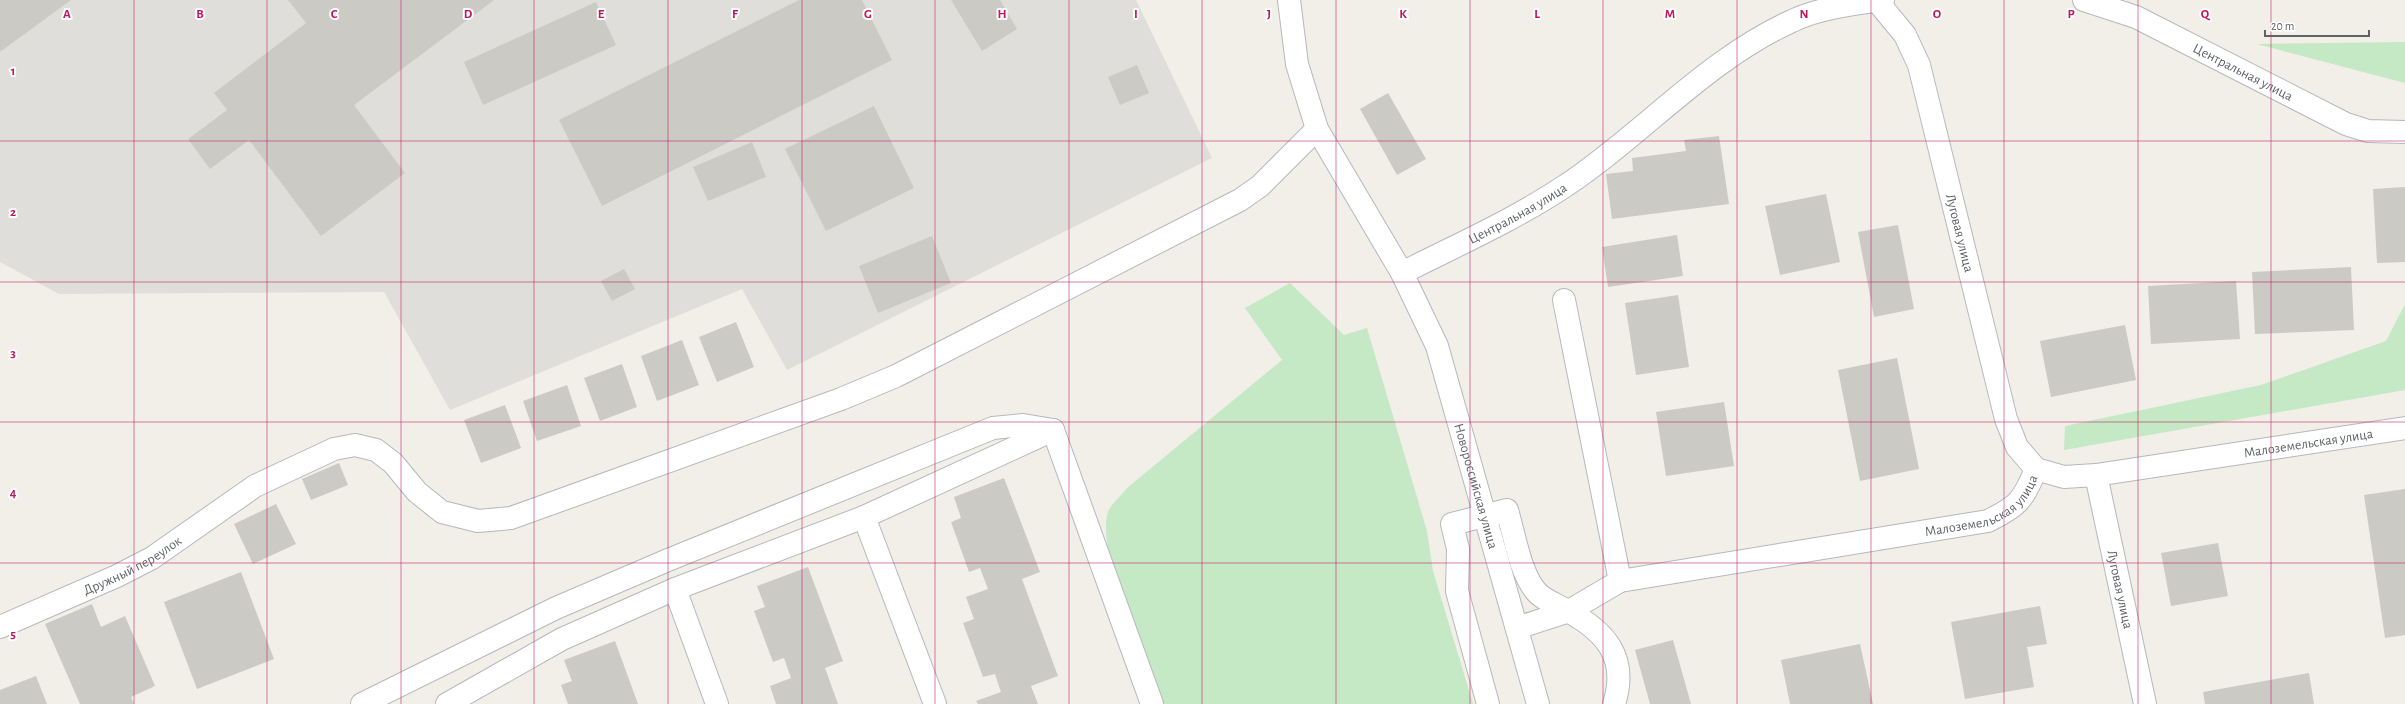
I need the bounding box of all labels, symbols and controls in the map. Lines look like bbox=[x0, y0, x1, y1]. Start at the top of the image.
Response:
text: A bbox=[63, 8, 71, 21]
text: B bbox=[196, 8, 204, 21]
text: C bbox=[331, 8, 338, 21]
text: D bbox=[464, 8, 473, 21]
text: E bbox=[598, 8, 605, 21]
text: F bbox=[732, 8, 739, 21]
text: G bbox=[864, 8, 872, 21]
text: H bbox=[997, 8, 1007, 21]
text: I bbox=[1134, 8, 1138, 21]
text: J bbox=[1267, 8, 1271, 21]
text: K bbox=[1399, 8, 1407, 21]
text: L bbox=[1534, 8, 1540, 21]
text: M bbox=[1665, 8, 1675, 21]
text: N bbox=[1799, 8, 1809, 21]
text: O bbox=[1933, 8, 1942, 21]
text: P bbox=[2067, 8, 2075, 21]
text: Q bbox=[2201, 8, 2211, 21]
scale bar bbox=[2265, 12, 2369, 38]
text: 20 m bbox=[2271, 20, 2294, 32]
street label: Центральная улица bbox=[2190, 41, 2296, 104]
text: 1 bbox=[11, 65, 15, 78]
street label: Центральная улица bbox=[1466, 181, 1570, 247]
street label: Луговая улица bbox=[1943, 193, 1976, 274]
text: 2 bbox=[10, 206, 16, 219]
text: 3 bbox=[10, 347, 16, 360]
street label: Новороссийская улица bbox=[1451, 422, 1500, 551]
street label: Малоземельская улица bbox=[2243, 427, 2375, 460]
street label: Малоземельская улица bbox=[1924, 472, 2041, 539]
text: 4 bbox=[10, 487, 17, 500]
street label: Дружный переулок bbox=[81, 533, 185, 598]
street label: Луговая улица bbox=[2104, 549, 2135, 631]
text: 5 bbox=[10, 628, 16, 641]

